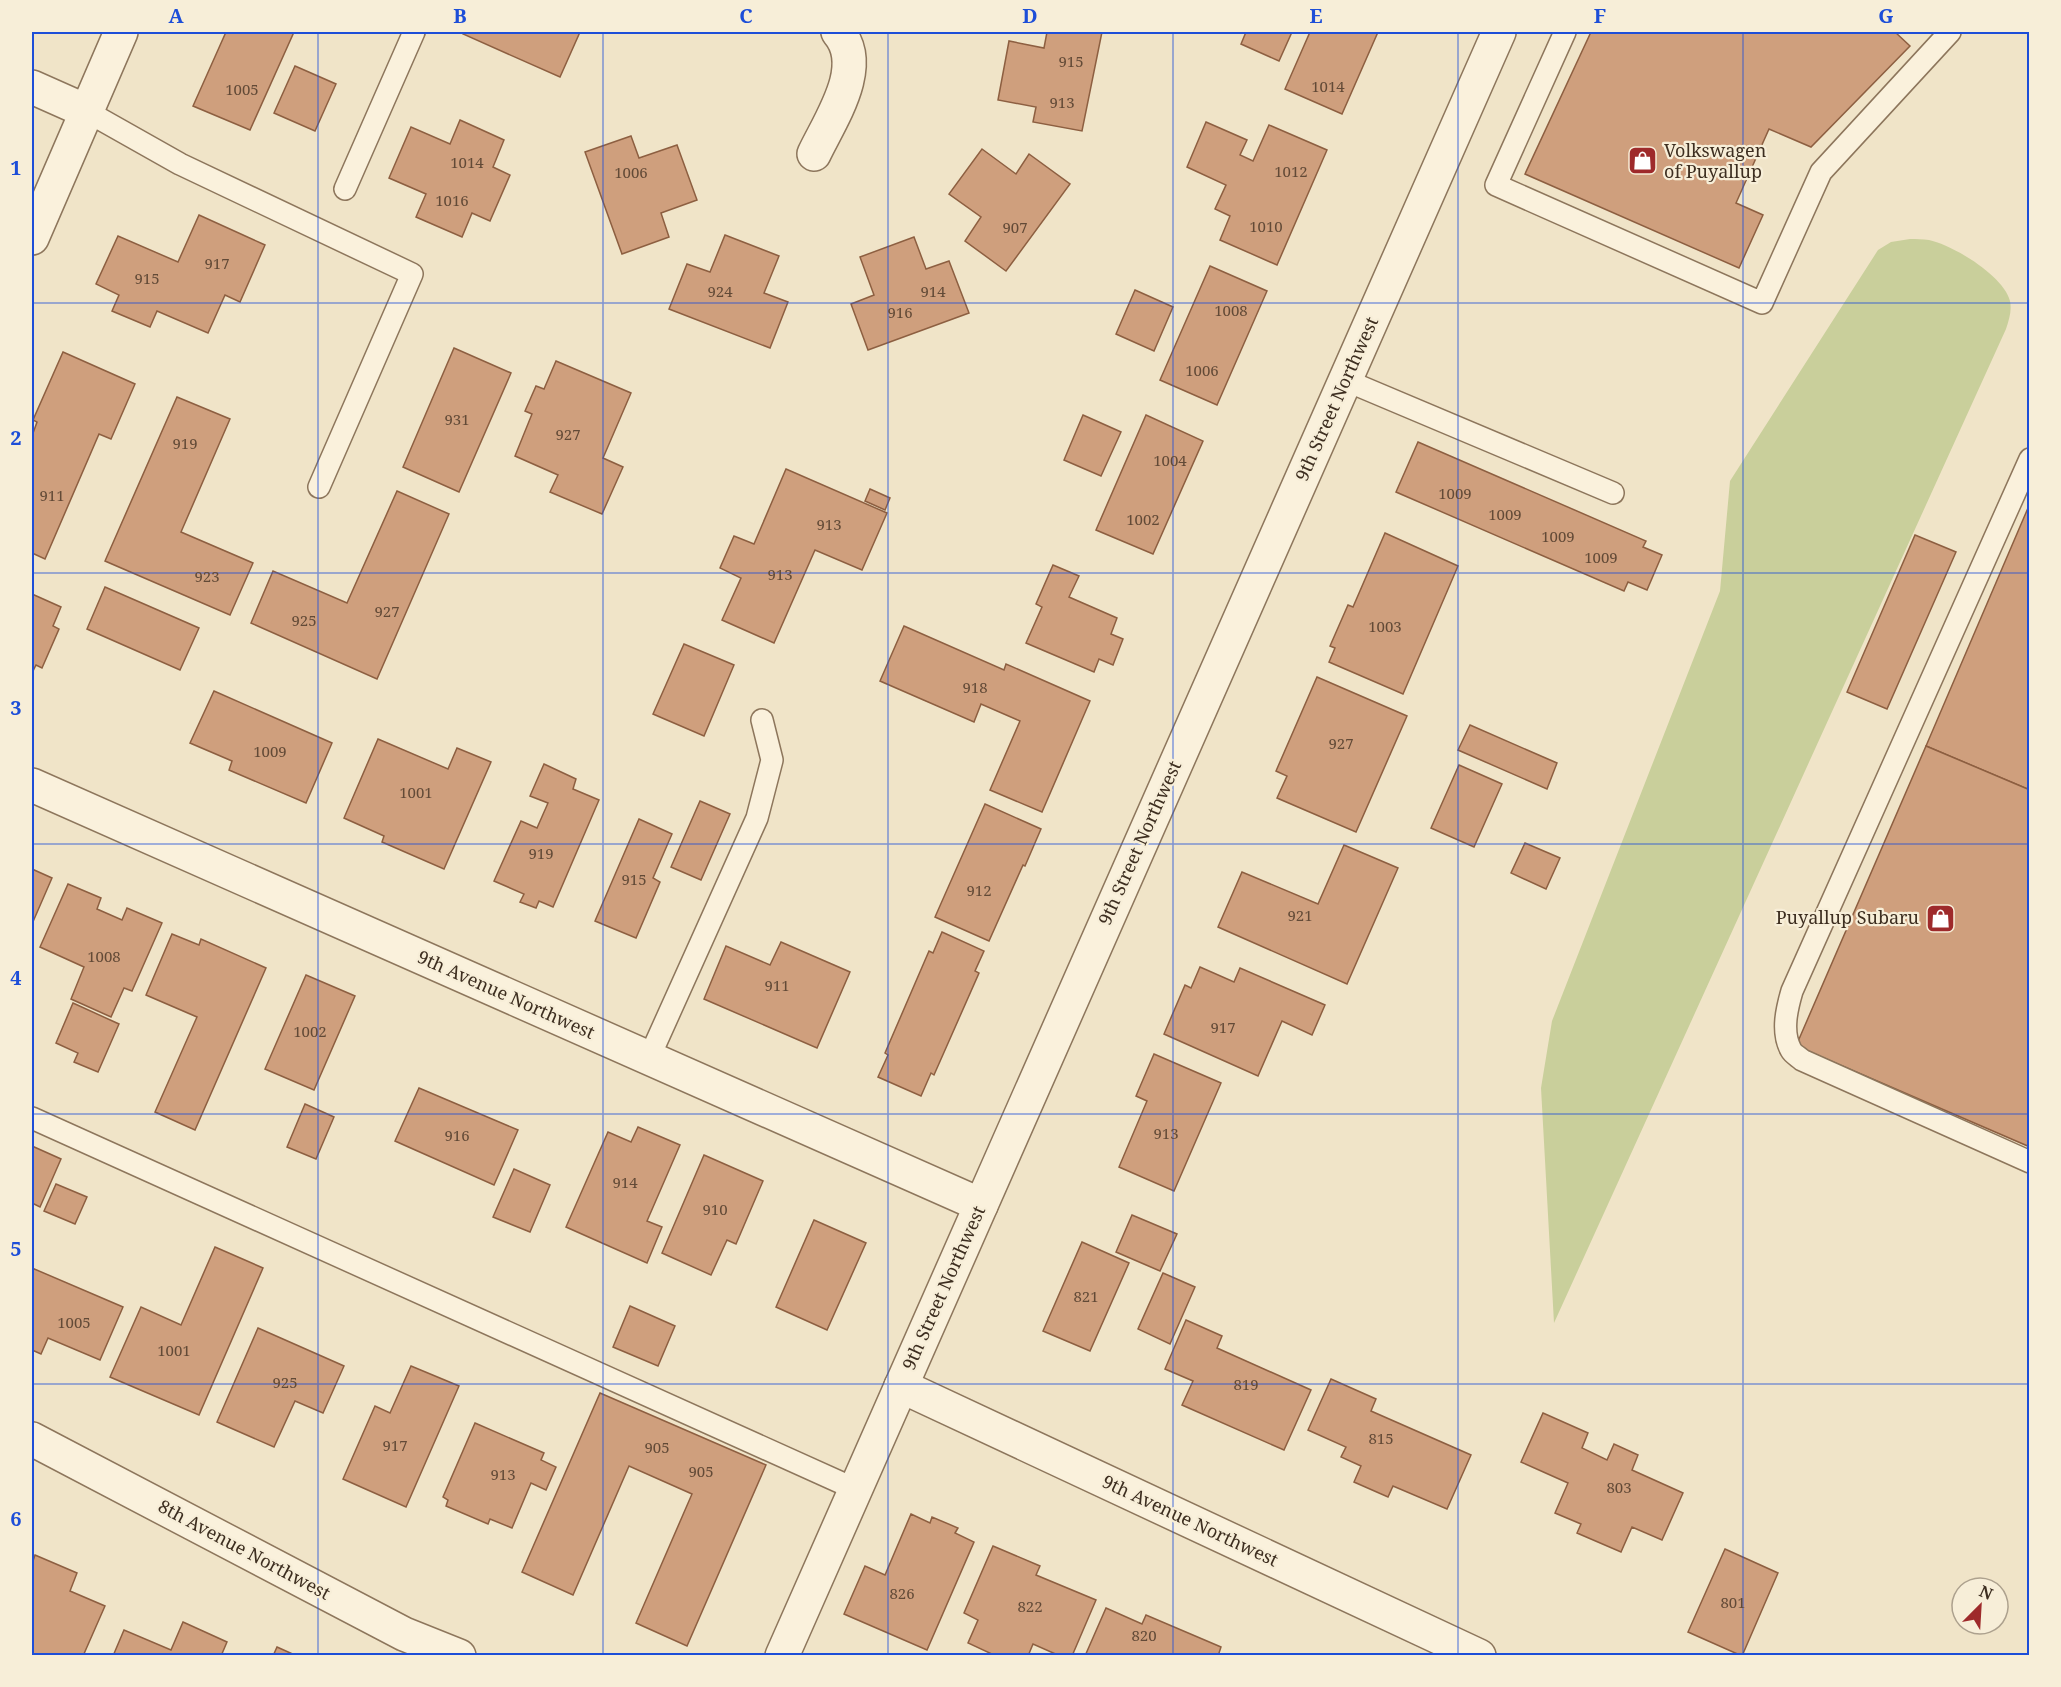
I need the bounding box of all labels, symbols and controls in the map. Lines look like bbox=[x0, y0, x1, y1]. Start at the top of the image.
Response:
text: A bbox=[168, 2, 184, 29]
text: B bbox=[453, 2, 467, 29]
text: C bbox=[739, 2, 753, 29]
text: D bbox=[1022, 2, 1038, 29]
text: E bbox=[1309, 2, 1323, 29]
text: F bbox=[1594, 2, 1606, 29]
text: G bbox=[1878, 2, 1894, 29]
house number: 915 bbox=[1058, 51, 1084, 71]
house number: 1014 bbox=[1311, 76, 1345, 96]
house number: 1005 bbox=[225, 79, 259, 99]
house number: 913 bbox=[1049, 92, 1075, 112]
place label: Volkswagen of Puyallup bbox=[1664, 138, 1767, 183]
shop icon: Volkswagen of Puyallup bbox=[1627, 145, 1659, 177]
house number: 1014 bbox=[450, 152, 484, 172]
text: 1 bbox=[10, 154, 22, 181]
house number: 1012 bbox=[1274, 161, 1308, 181]
house number: 1006 bbox=[614, 162, 648, 182]
house number: 1016 bbox=[435, 190, 469, 210]
house number: 1010 bbox=[1249, 216, 1283, 236]
house number: 907 bbox=[1002, 217, 1028, 237]
house number: 917 bbox=[204, 253, 230, 273]
house number: 915 bbox=[134, 268, 160, 288]
house number: 924 bbox=[707, 281, 733, 301]
house number: 914 bbox=[920, 281, 946, 301]
house number: 1008 bbox=[1214, 300, 1248, 320]
house number: 916 bbox=[887, 302, 913, 322]
street label: 9th Street Northwest bbox=[1289, 313, 1383, 484]
house number: 1006 bbox=[1185, 360, 1219, 380]
house number: 931 bbox=[444, 409, 470, 429]
text: 2 bbox=[10, 424, 22, 451]
house number: 927 bbox=[555, 424, 581, 444]
house number: 919 bbox=[172, 433, 198, 453]
house number: 1004 bbox=[1153, 450, 1187, 470]
house number: 1009 bbox=[1438, 483, 1472, 503]
house number: 911 bbox=[39, 485, 65, 505]
house number: 1009 bbox=[1488, 504, 1522, 524]
house number: 1002 bbox=[1126, 509, 1160, 529]
house number: 913 bbox=[816, 514, 842, 534]
house number: 1009 bbox=[1541, 526, 1575, 546]
house number: 1009 bbox=[1584, 547, 1618, 567]
house number: 913 bbox=[767, 564, 793, 584]
house number: 923 bbox=[194, 566, 220, 586]
house number: 927 bbox=[374, 601, 400, 621]
house number: 925 bbox=[291, 610, 317, 630]
house number: 1003 bbox=[1368, 616, 1402, 636]
house number: 918 bbox=[962, 677, 988, 697]
text: 3 bbox=[10, 694, 22, 721]
house number: 927 bbox=[1328, 733, 1354, 753]
house number: 1009 bbox=[253, 741, 287, 761]
street label: 9th Street Northwest bbox=[1092, 757, 1186, 928]
house number: 1001 bbox=[399, 782, 433, 802]
house number: 919 bbox=[528, 843, 554, 863]
house number: 915 bbox=[621, 869, 647, 889]
house number: 912 bbox=[966, 880, 992, 900]
shop icon: Puyallup Subaru bbox=[1924, 902, 1956, 934]
house number: 921 bbox=[1287, 905, 1313, 925]
place label: Puyallup Subaru bbox=[1776, 905, 1920, 929]
street label: 9th Avenue Northwest bbox=[414, 944, 599, 1044]
house number: 1008 bbox=[87, 946, 121, 966]
text: 4 bbox=[10, 964, 22, 991]
house number: 911 bbox=[764, 975, 790, 995]
house number: 917 bbox=[1210, 1017, 1236, 1037]
house number: 1002 bbox=[293, 1021, 327, 1041]
house number: 913 bbox=[1153, 1123, 1179, 1143]
house number: 916 bbox=[444, 1125, 470, 1145]
house number: 914 bbox=[612, 1172, 638, 1192]
house number: 910 bbox=[702, 1199, 728, 1219]
street label: 9th Street Northwest bbox=[896, 1202, 990, 1373]
text: 5 bbox=[10, 1235, 22, 1262]
house number: 821 bbox=[1073, 1286, 1099, 1306]
house number: 1005 bbox=[57, 1312, 91, 1332]
house number: 1001 bbox=[157, 1340, 191, 1360]
house number: 925 bbox=[272, 1372, 298, 1392]
house number: 819 bbox=[1233, 1374, 1259, 1394]
house number: 815 bbox=[1368, 1428, 1394, 1448]
house number: 917 bbox=[382, 1435, 408, 1455]
house number: 905 bbox=[644, 1437, 670, 1457]
house number: 905 bbox=[688, 1461, 714, 1481]
house number: 913 bbox=[490, 1464, 516, 1484]
street label: 9th Avenue Northwest bbox=[1099, 1469, 1282, 1571]
house number: 803 bbox=[1606, 1477, 1632, 1497]
street label: 8th Avenue Northwest bbox=[154, 1494, 335, 1605]
text: 6 bbox=[10, 1505, 22, 1532]
north arrow bbox=[1950, 1576, 2010, 1636]
text: N bbox=[1976, 1580, 1997, 1605]
house number: 826 bbox=[889, 1583, 915, 1603]
house number: 801 bbox=[1720, 1592, 1746, 1612]
house number: 822 bbox=[1017, 1596, 1043, 1616]
house number: 820 bbox=[1131, 1625, 1157, 1645]

